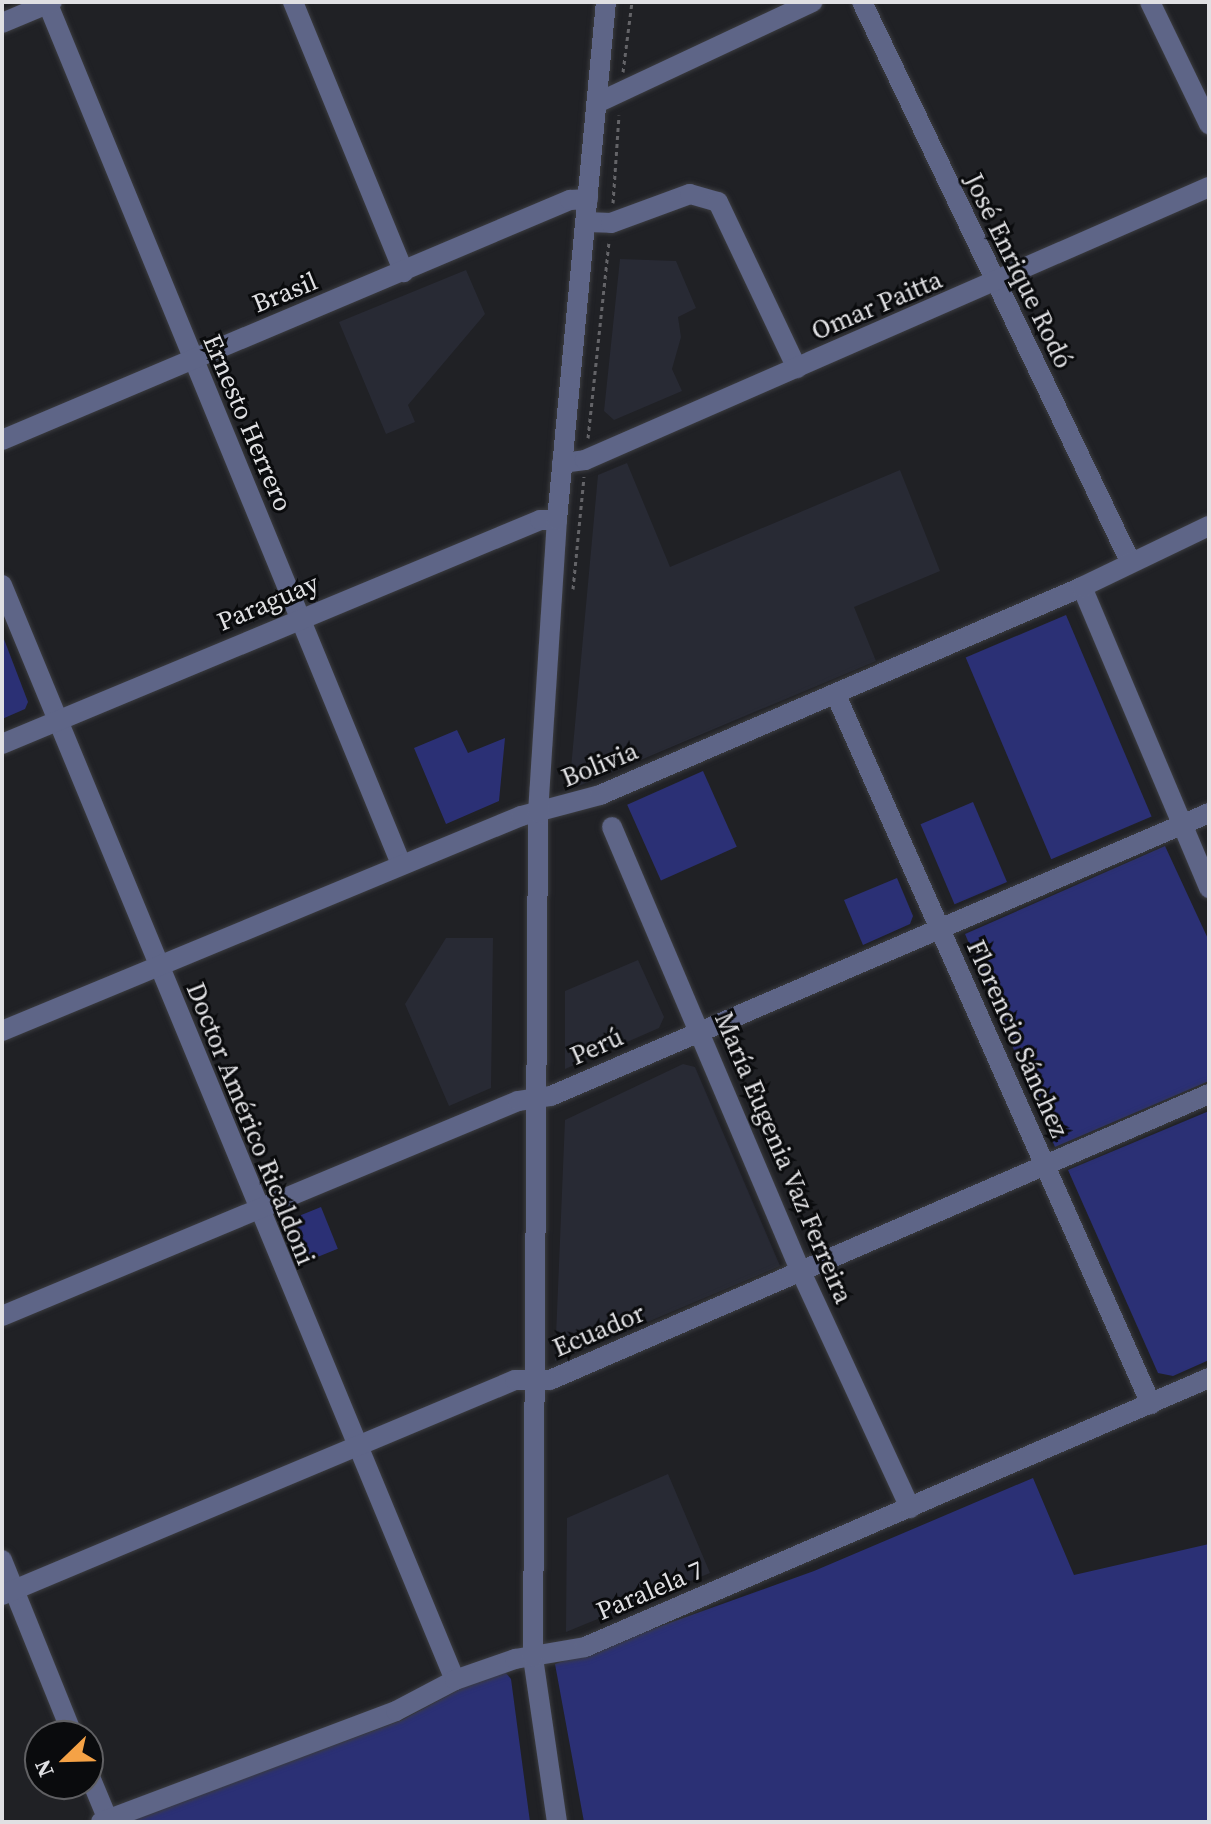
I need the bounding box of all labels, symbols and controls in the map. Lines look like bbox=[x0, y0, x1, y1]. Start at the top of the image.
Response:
street label: José Enrique Rodó bbox=[957, 168, 1079, 374]
street label: Omar Paitta bbox=[807, 265, 947, 347]
street label: Brasil bbox=[248, 266, 322, 320]
street label: Ernesto Herrero bbox=[196, 330, 298, 516]
street label: Paraguay bbox=[213, 568, 323, 638]
street label: Bolivia bbox=[557, 736, 643, 794]
street label: Florencio Sánchez bbox=[959, 935, 1075, 1143]
street label: Doctor Américo Ricaldoni bbox=[179, 978, 321, 1270]
street label: María Eugenia Vaz Ferreira bbox=[707, 1007, 859, 1309]
street label: Perú bbox=[566, 1022, 628, 1072]
street label: Ecuador bbox=[548, 1298, 650, 1364]
street label: Paralela 7 bbox=[592, 1555, 708, 1627]
north arrow bbox=[24, 1720, 104, 1800]
text: N bbox=[27, 1755, 61, 1782]

